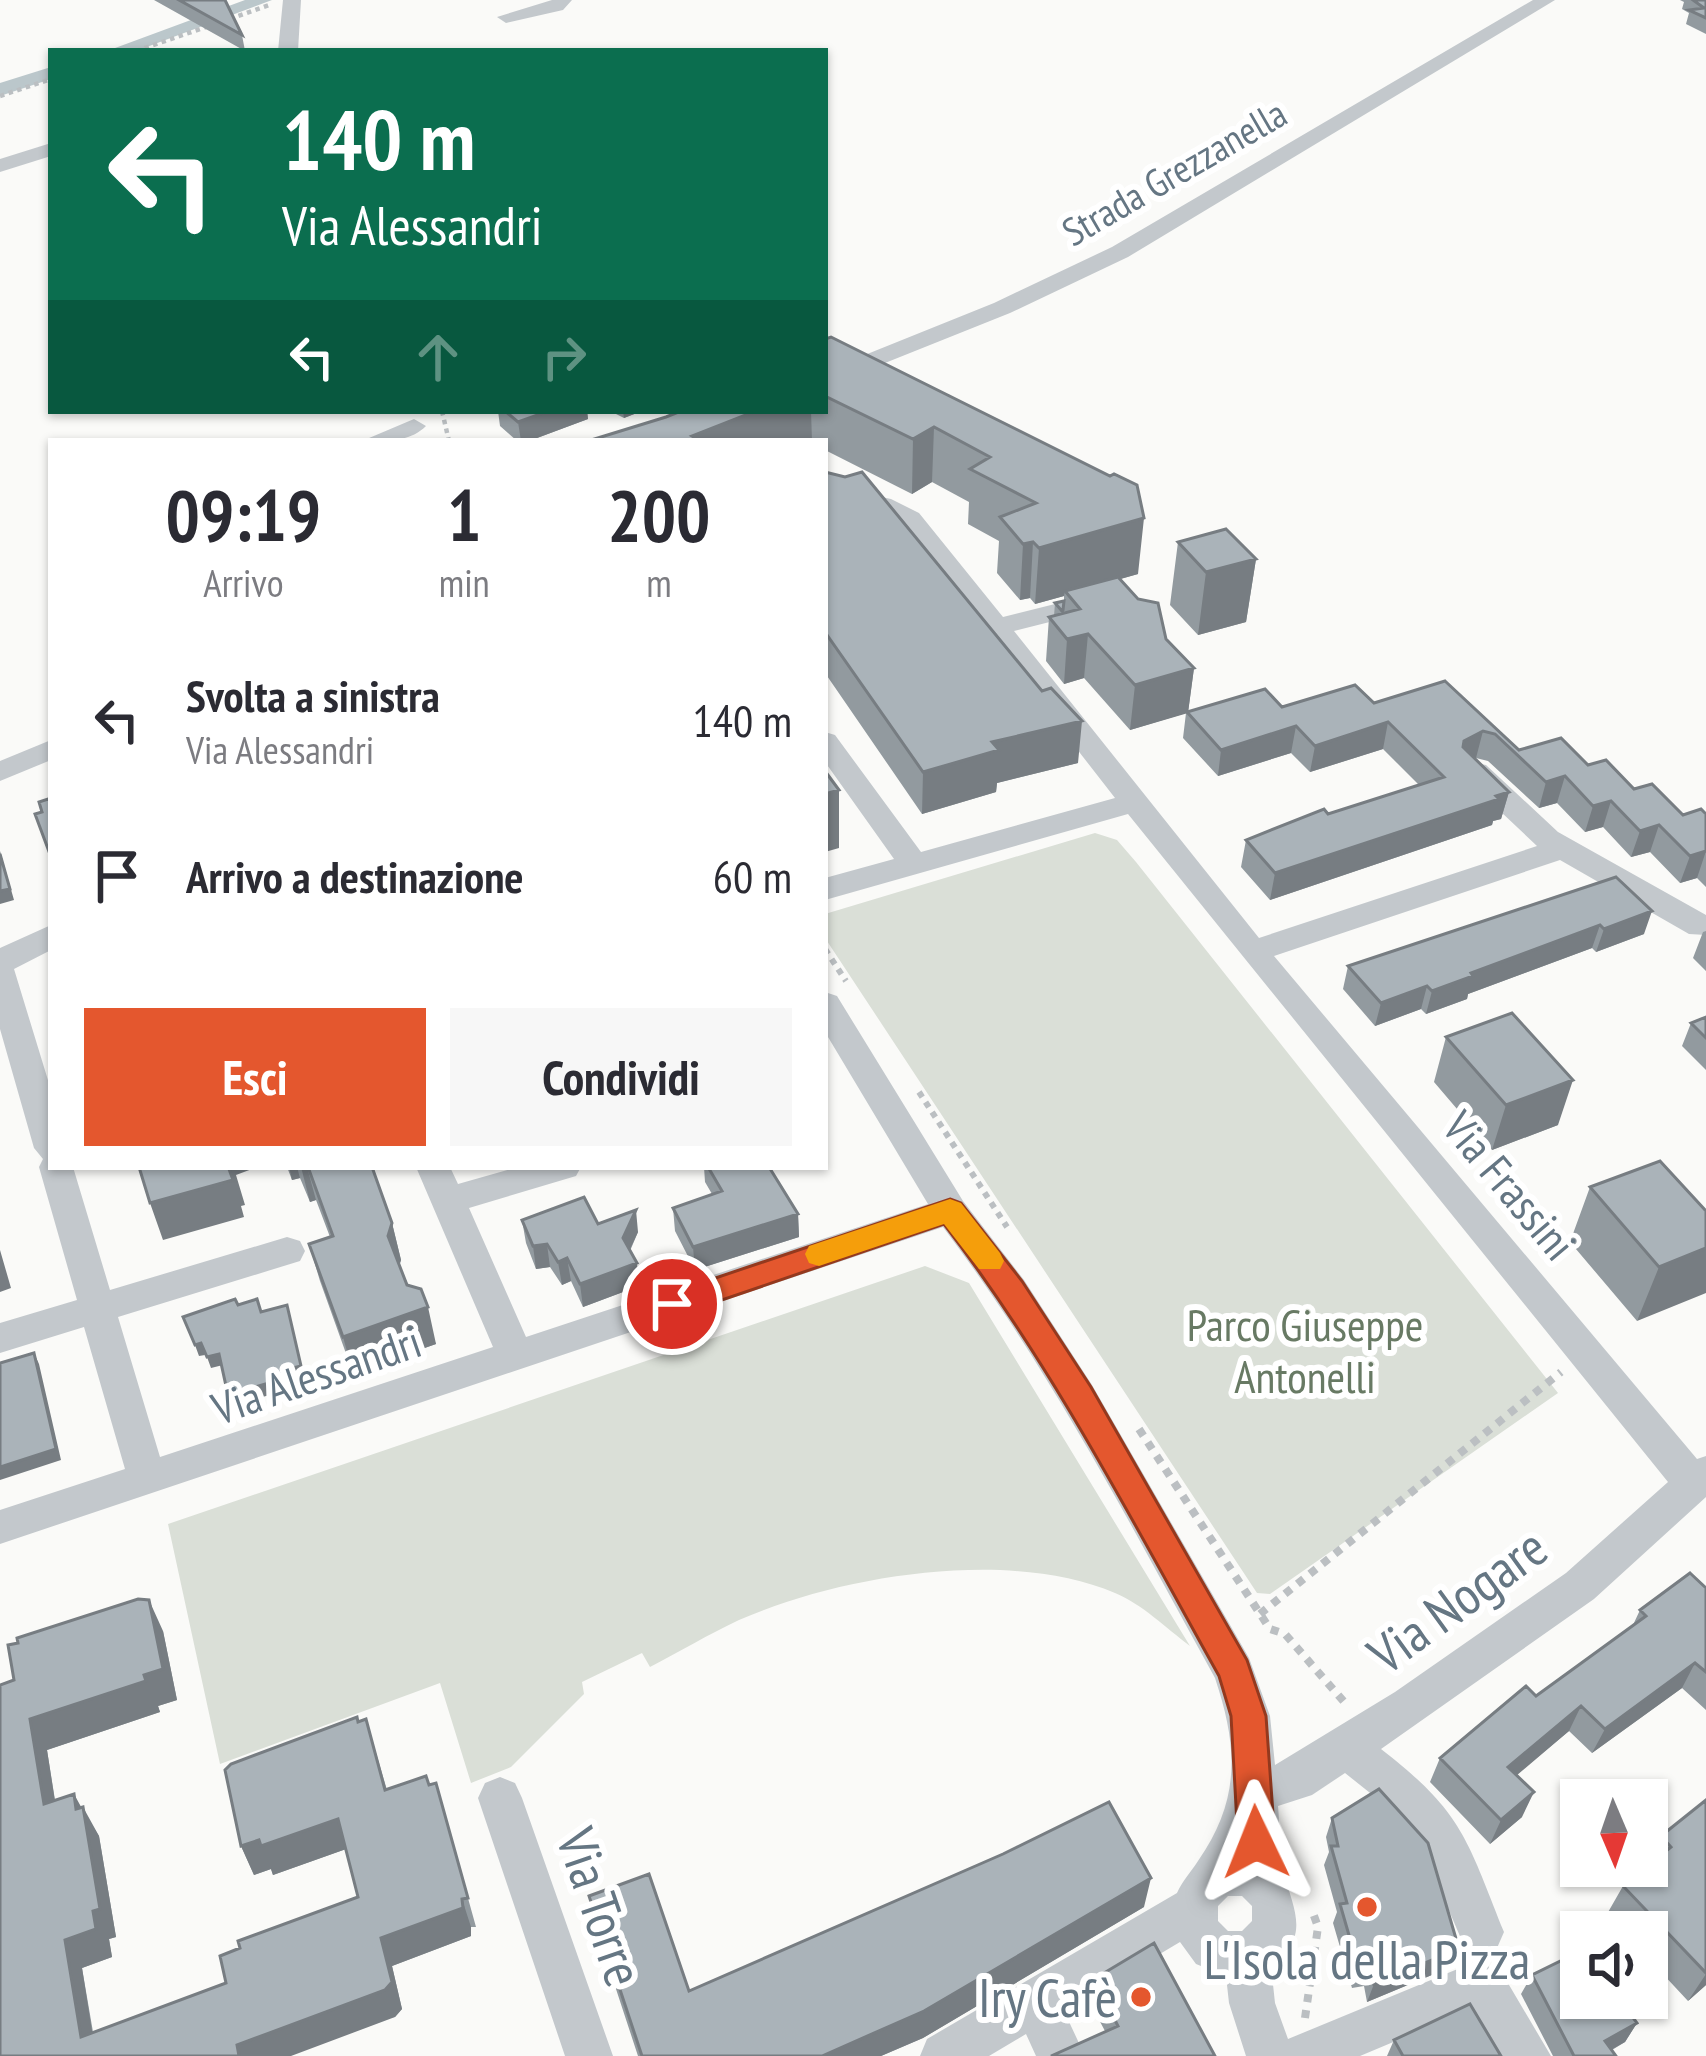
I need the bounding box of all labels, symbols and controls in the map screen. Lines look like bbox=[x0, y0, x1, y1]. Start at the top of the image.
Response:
text: 140 m bbox=[282, 84, 475, 193]
street label: Strada Grezzanella bbox=[1053, 87, 1295, 257]
icon: left bbox=[84, 96, 240, 252]
text: Via Alessandri bbox=[282, 190, 542, 260]
icon: left bbox=[279, 324, 345, 390]
icon: ahead bbox=[405, 324, 471, 390]
icon: right bbox=[531, 324, 597, 390]
text: 09:19 bbox=[166, 468, 321, 561]
text: 1 bbox=[447, 468, 481, 561]
text: 200 bbox=[607, 468, 710, 561]
text: Arrivo bbox=[203, 557, 284, 608]
text: min bbox=[439, 557, 490, 608]
text: m bbox=[646, 557, 672, 608]
text: Svolta a sinistra bbox=[186, 666, 440, 724]
icon: left bbox=[84, 687, 150, 753]
text: 140 m bbox=[692, 691, 792, 749]
text: Via Alessandri bbox=[186, 724, 374, 775]
icon: arrive bbox=[84, 843, 150, 909]
text: Arrivo a destinazione bbox=[186, 847, 524, 905]
text: 60 m bbox=[713, 847, 792, 905]
button: Esci bbox=[84, 1008, 426, 1146]
button: Condividi bbox=[450, 1008, 792, 1146]
street label: Via Frassini bbox=[1430, 1098, 1589, 1271]
pin bbox=[621, 1253, 723, 1355]
icon: arrive bbox=[639, 1271, 705, 1337]
park label: Parco Giuseppe Antonelli bbox=[1187, 1295, 1423, 1405]
street label: Via Alessandri bbox=[203, 1311, 428, 1437]
street label: Via Nogare bbox=[1353, 1512, 1560, 1689]
position arrow bbox=[1193, 1779, 1319, 1905]
north arrow bbox=[1560, 1779, 1668, 1887]
map controls bbox=[1560, 1779, 1668, 2019]
street label: Via Torre bbox=[541, 1818, 660, 1995]
marker: L'Isola della Pizza bbox=[1354, 1894, 1380, 1920]
button: sound bbox=[1560, 1911, 1668, 2019]
place label: L'Isola della Pizza bbox=[1204, 1924, 1530, 1994]
place label: Iry Cafè bbox=[978, 1962, 1117, 2032]
marker: Iry Cafè bbox=[1128, 1984, 1154, 2010]

